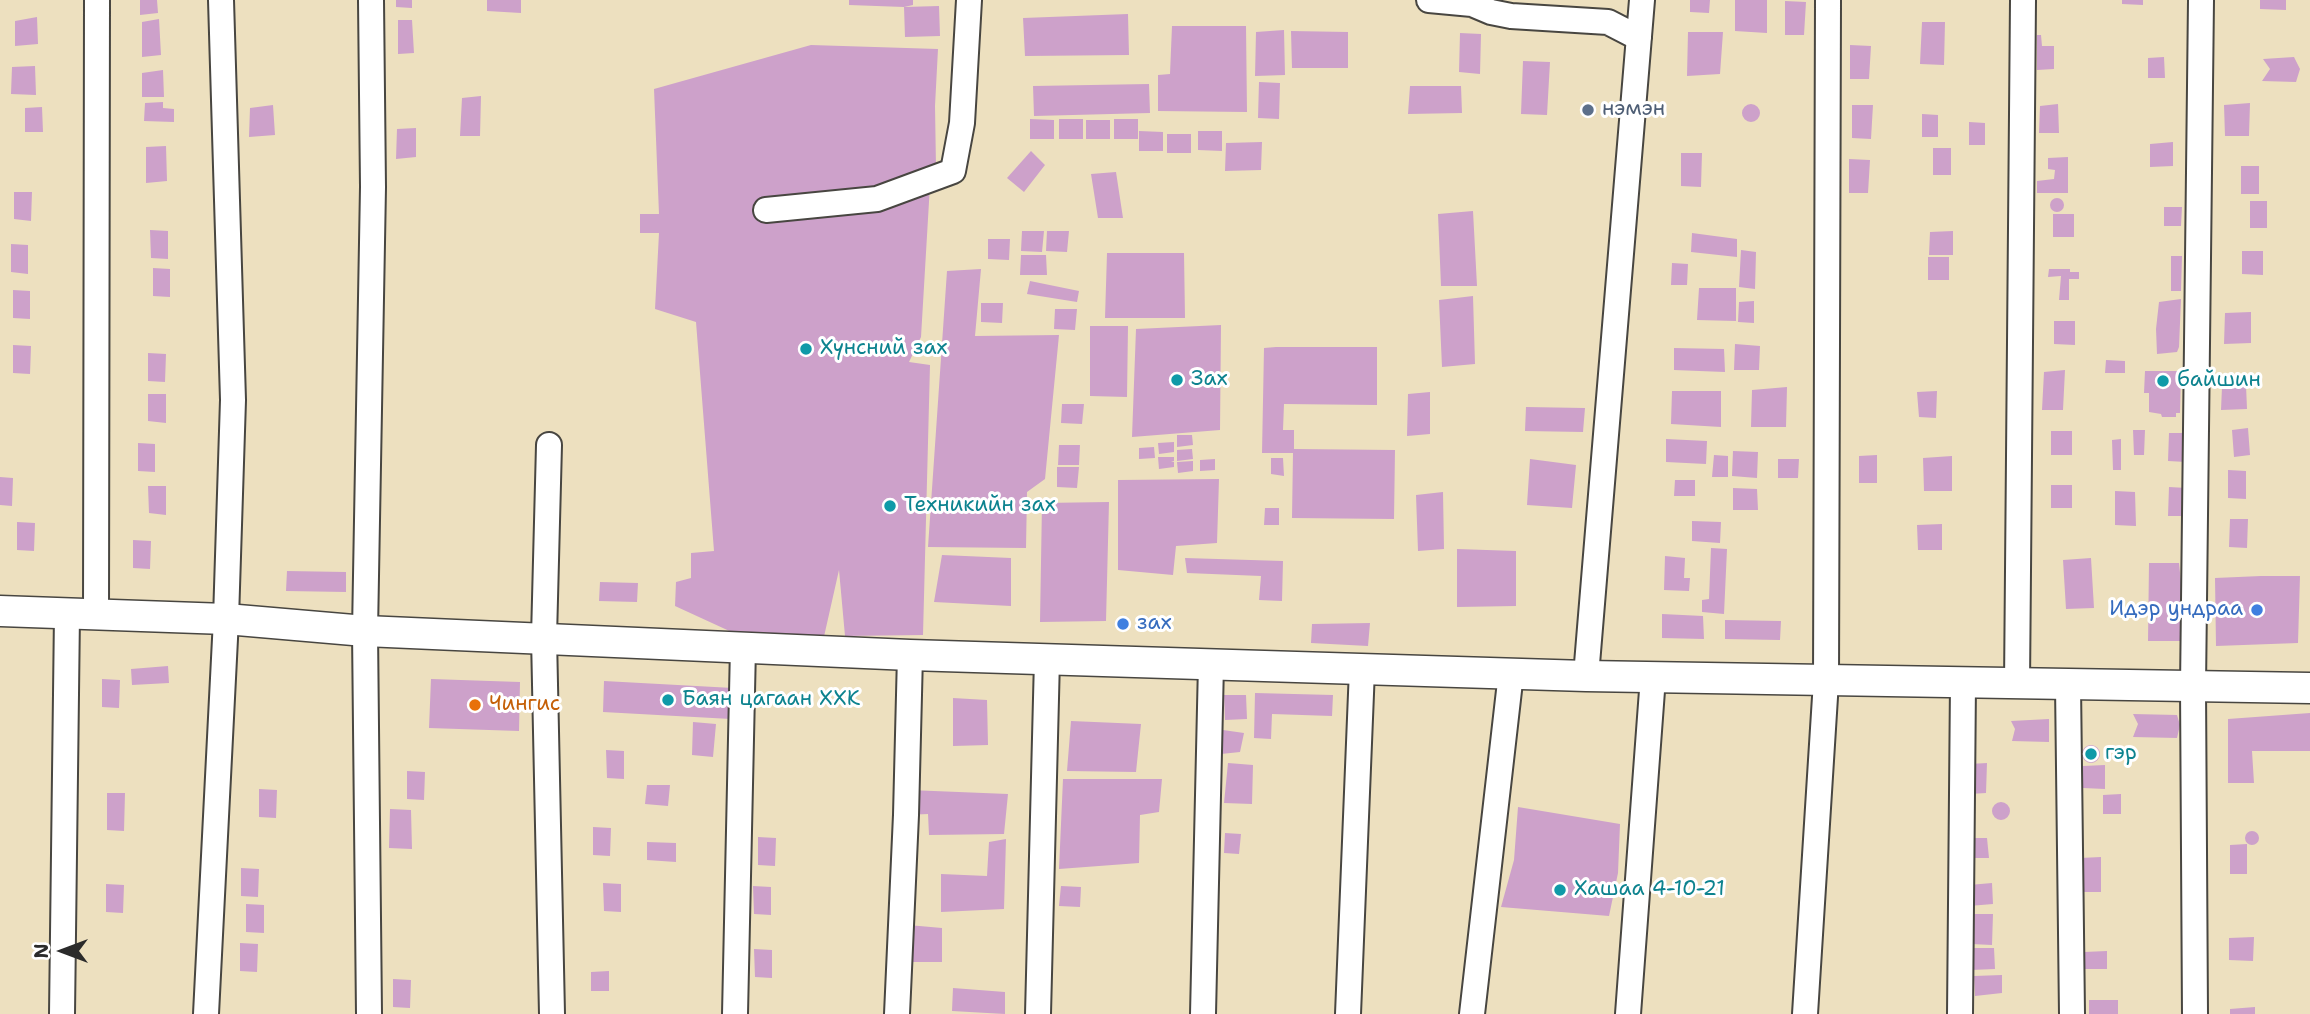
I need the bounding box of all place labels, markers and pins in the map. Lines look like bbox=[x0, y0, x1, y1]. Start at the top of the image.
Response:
place label: нэмэн bbox=[1602, 97, 1665, 123]
marker: нэмэн bbox=[1580, 102, 1596, 118]
place label: Хүнсний зах bbox=[820, 336, 948, 362]
marker: Хүнсний зах bbox=[798, 341, 814, 357]
place label: Зах bbox=[1191, 367, 1228, 393]
place label: байшин bbox=[2177, 368, 2261, 394]
marker: Зах bbox=[1169, 372, 1185, 388]
marker: байшин bbox=[2155, 373, 2171, 389]
place label: Техникийн зах bbox=[904, 493, 1056, 519]
marker: Техникийн зах bbox=[882, 498, 898, 514]
place label: Идэр ундраа bbox=[2109, 597, 2243, 623]
marker: Идэр ундраа bbox=[2249, 602, 2265, 618]
place label: зах bbox=[1137, 611, 1172, 637]
marker: зах bbox=[1115, 616, 1131, 632]
place label: Баян цагаан ХХК bbox=[682, 687, 860, 713]
place label: Чингис bbox=[489, 692, 560, 718]
marker: Баян цагаан ХХК bbox=[660, 692, 676, 708]
marker: Чингис bbox=[467, 697, 483, 713]
place label: гэр bbox=[2105, 741, 2137, 767]
marker: гэр bbox=[2083, 746, 2099, 762]
place label: Хашаа 4-10-21 bbox=[1574, 877, 1725, 903]
marker: Хашаа 4-10-21 bbox=[1552, 882, 1568, 898]

